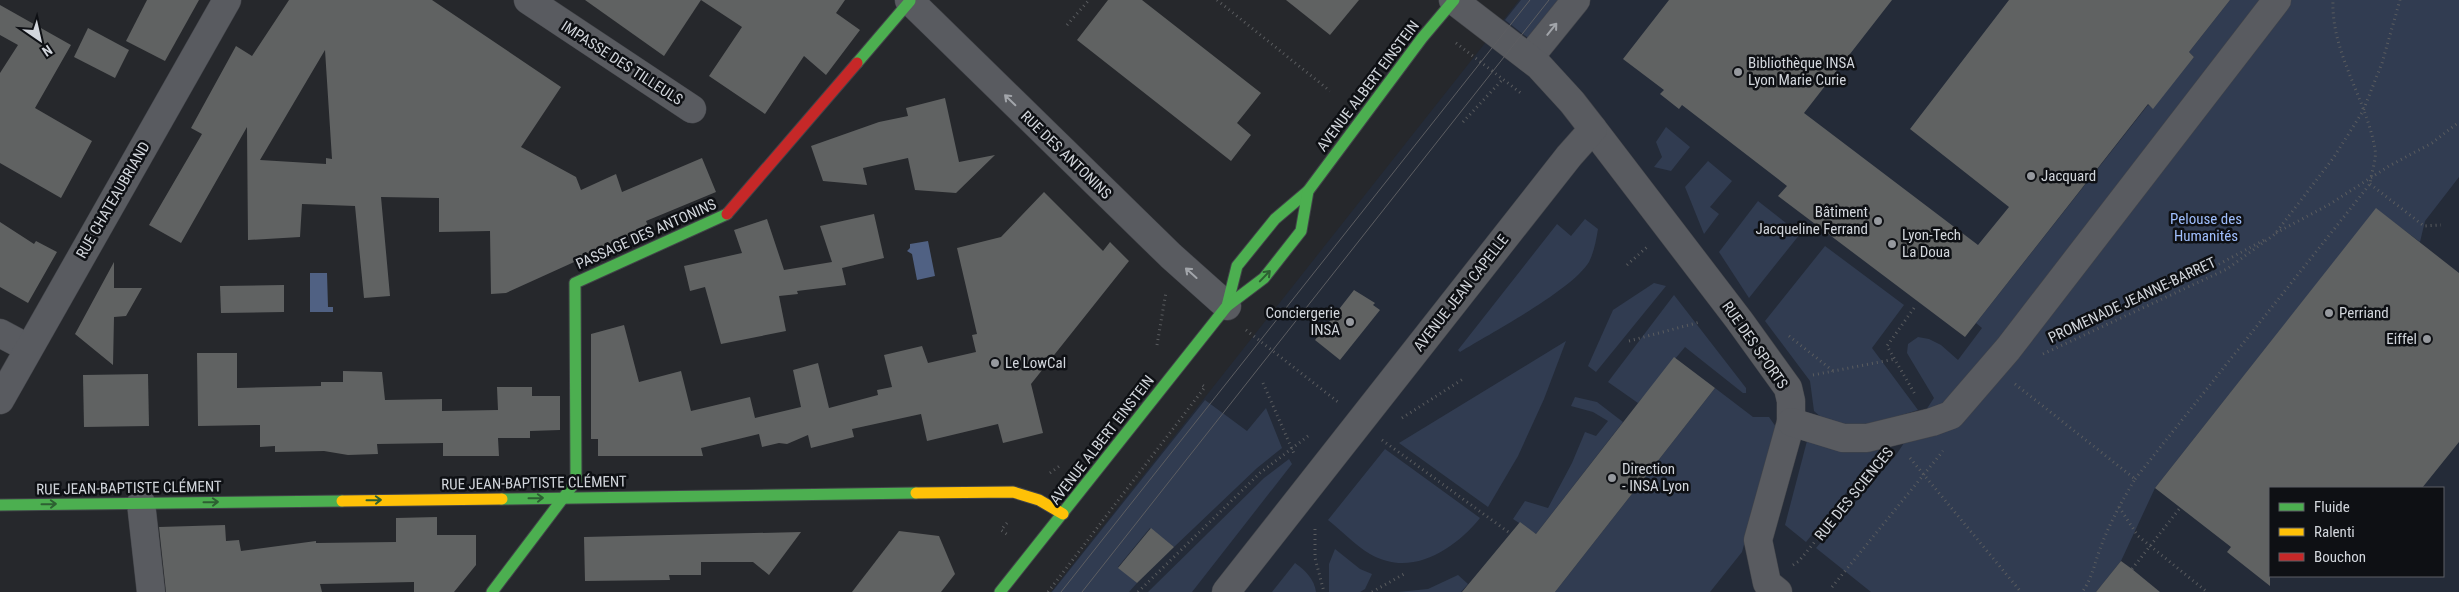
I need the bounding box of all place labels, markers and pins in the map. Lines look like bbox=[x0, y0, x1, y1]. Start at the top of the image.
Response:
place label: Bibliothèque INSA Lyon Marie Curie bbox=[1748, 54, 1855, 89]
marker: Bibliothèque INSA Lyon Marie Curie bbox=[1732, 66, 1744, 78]
place label: Jacquard bbox=[2041, 167, 2096, 185]
marker: Jacquard bbox=[2025, 170, 2037, 182]
place label: Bâtiment Jacqueline Ferrand bbox=[1755, 203, 1868, 238]
marker: Bâtiment Jacqueline Ferrand bbox=[1872, 215, 1884, 227]
place label: Lyon-Tech La Doua bbox=[1902, 226, 1961, 261]
marker: Lyon-Tech La Doua bbox=[1886, 238, 1898, 250]
place label: Conciergerie INSA bbox=[1265, 304, 1340, 339]
place label: Perriand bbox=[2339, 304, 2389, 322]
marker: Perriand bbox=[2323, 307, 2335, 319]
marker: Conciergerie INSA bbox=[1344, 316, 1356, 328]
place label: Eiffel bbox=[2386, 330, 2417, 348]
marker: Eiffel bbox=[2421, 333, 2433, 345]
place label: Le LowCal bbox=[1005, 354, 1066, 372]
marker: Le LowCal bbox=[989, 357, 1001, 369]
place label: Direction - INSA Lyon bbox=[1622, 460, 1689, 495]
marker: Direction - INSA Lyon bbox=[1606, 472, 1618, 484]

